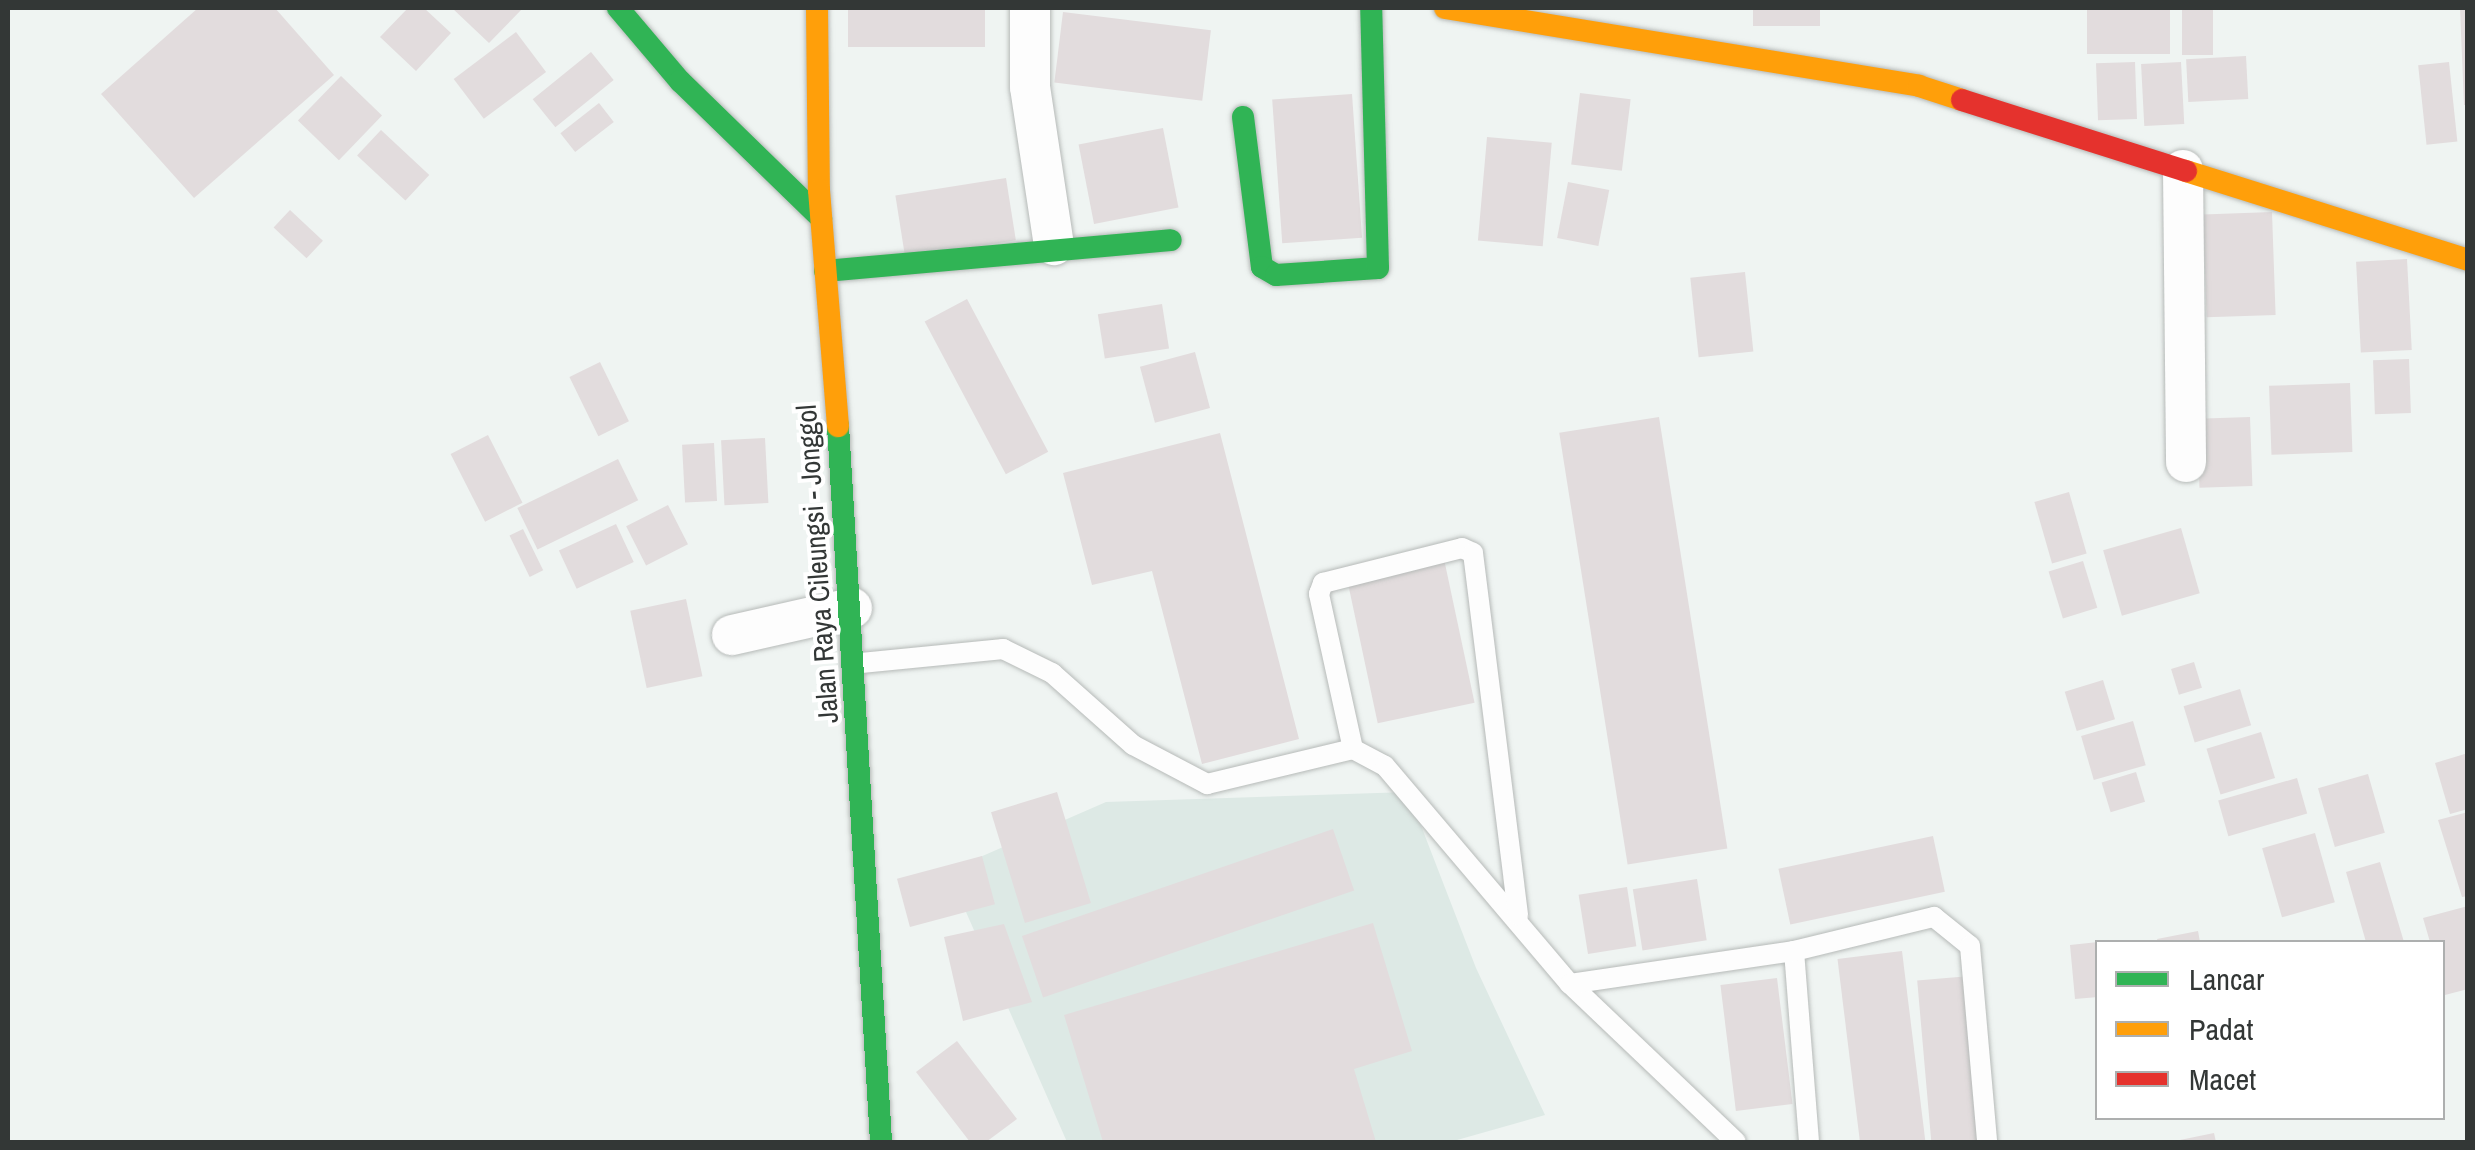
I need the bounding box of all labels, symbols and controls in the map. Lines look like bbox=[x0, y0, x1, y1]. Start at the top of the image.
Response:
street label: Jalan Raya Cileungsi - Jonggol bbox=[789, 404, 845, 724]
legend bbox=[2095, 940, 2445, 1120]
text: Lancar bbox=[2189, 959, 2264, 999]
text: Padat bbox=[2189, 1009, 2253, 1049]
text: Macet bbox=[2189, 1059, 2256, 1099]

